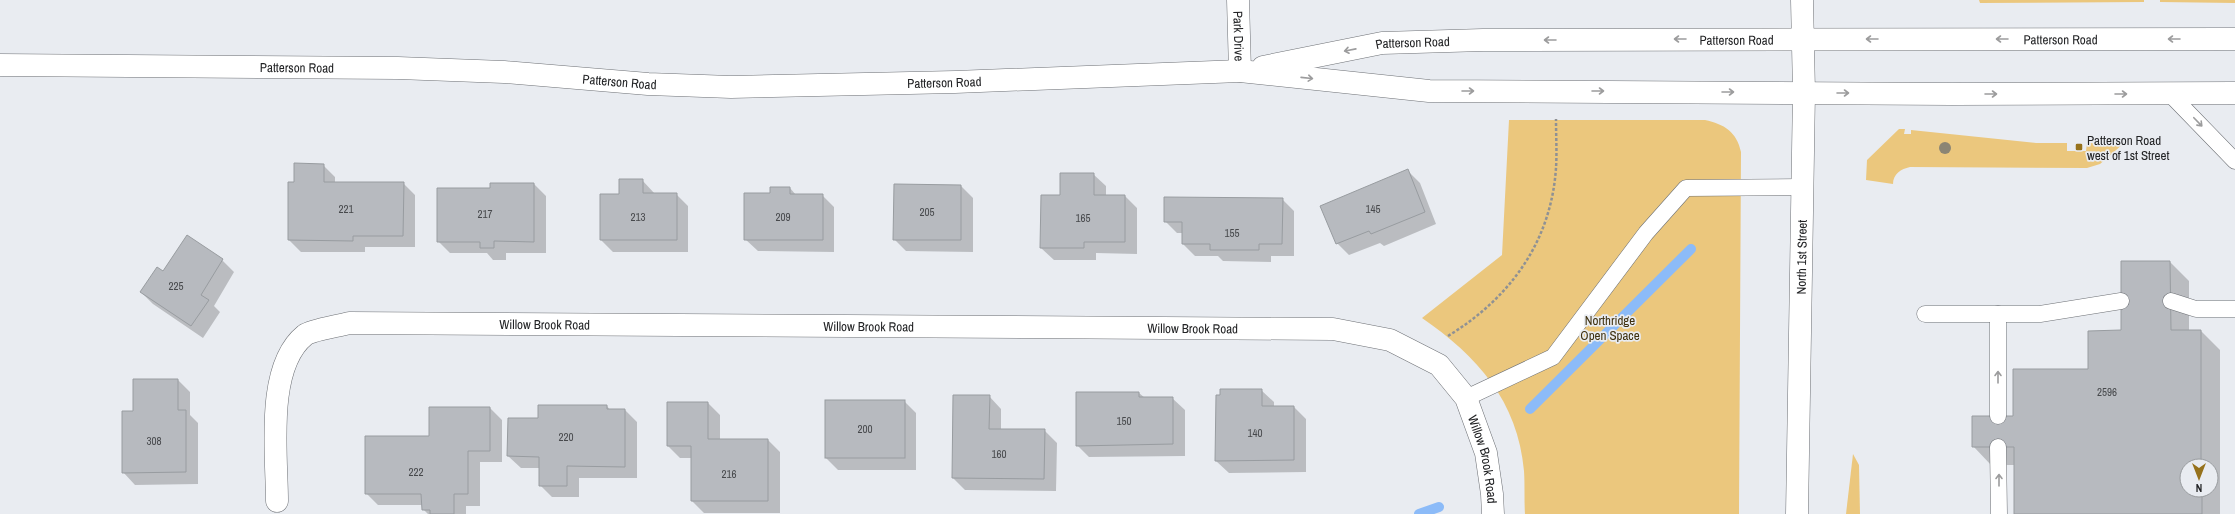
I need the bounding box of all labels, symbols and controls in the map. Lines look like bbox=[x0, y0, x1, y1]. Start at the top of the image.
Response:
street label: Park Drive bbox=[1229, 11, 1248, 62]
street label: Patterson Road bbox=[2023, 31, 2098, 48]
street label: Patterson Road bbox=[1699, 32, 1774, 49]
street label: Patterson Road bbox=[1374, 33, 1450, 53]
one-way arrow bbox=[1674, 35, 1687, 43]
one-way arrow bbox=[1866, 35, 1879, 43]
one-way arrow bbox=[1996, 35, 2009, 43]
one-way arrow bbox=[2168, 35, 2181, 43]
one-way arrow bbox=[1544, 36, 1557, 44]
one-way arrow bbox=[1344, 46, 1357, 54]
street label: Patterson Road bbox=[260, 59, 334, 77]
street label: Patterson Road bbox=[582, 71, 657, 93]
street label: Patterson Road bbox=[907, 73, 982, 92]
one-way arrow bbox=[1300, 74, 1313, 82]
one-way arrow bbox=[1461, 87, 1474, 95]
one-way arrow bbox=[1591, 87, 1604, 95]
one-way arrow bbox=[1721, 88, 1734, 96]
one-way arrow bbox=[1836, 89, 1849, 97]
one-way arrow bbox=[1984, 90, 1997, 98]
one-way arrow bbox=[2114, 90, 2127, 98]
one-way arrow bbox=[2193, 117, 2202, 127]
place label: Patterson Road west of 1st Street bbox=[2087, 132, 2169, 164]
marker: Patterson Road west of 1st Street bbox=[2074, 142, 2084, 152]
house number: 221 bbox=[338, 202, 354, 216]
house number: 145 bbox=[1365, 202, 1381, 216]
house number: 205 bbox=[919, 205, 935, 219]
house number: 217 bbox=[477, 207, 493, 221]
house number: 213 bbox=[630, 210, 646, 224]
house number: 209 bbox=[775, 210, 791, 224]
house number: 165 bbox=[1075, 211, 1091, 225]
street label: North 1st Street bbox=[1793, 219, 1811, 295]
house number: 155 bbox=[1224, 226, 1240, 240]
house number: 225 bbox=[168, 279, 184, 293]
park label: Northridge Open Space bbox=[1580, 312, 1640, 344]
street label: Willow Brook Road bbox=[499, 316, 590, 333]
street label: Willow Brook Road bbox=[823, 318, 914, 335]
street label: Willow Brook Road bbox=[1147, 320, 1238, 337]
one-way arrow bbox=[1994, 371, 2002, 384]
house number: 2596 bbox=[2097, 385, 2117, 399]
street label: Willow Brook Road bbox=[1464, 413, 1500, 504]
house number: 150 bbox=[1116, 414, 1132, 428]
house number: 200 bbox=[857, 422, 873, 436]
house number: 140 bbox=[1247, 426, 1263, 440]
house number: 220 bbox=[558, 430, 574, 444]
house number: 308 bbox=[146, 434, 162, 448]
house number: 160 bbox=[991, 447, 1007, 461]
north arrow bbox=[2179, 458, 2219, 498]
house number: 222 bbox=[408, 465, 424, 479]
house number: 216 bbox=[721, 467, 737, 481]
one-way arrow bbox=[1995, 474, 2003, 487]
text: N bbox=[2196, 481, 2202, 495]

